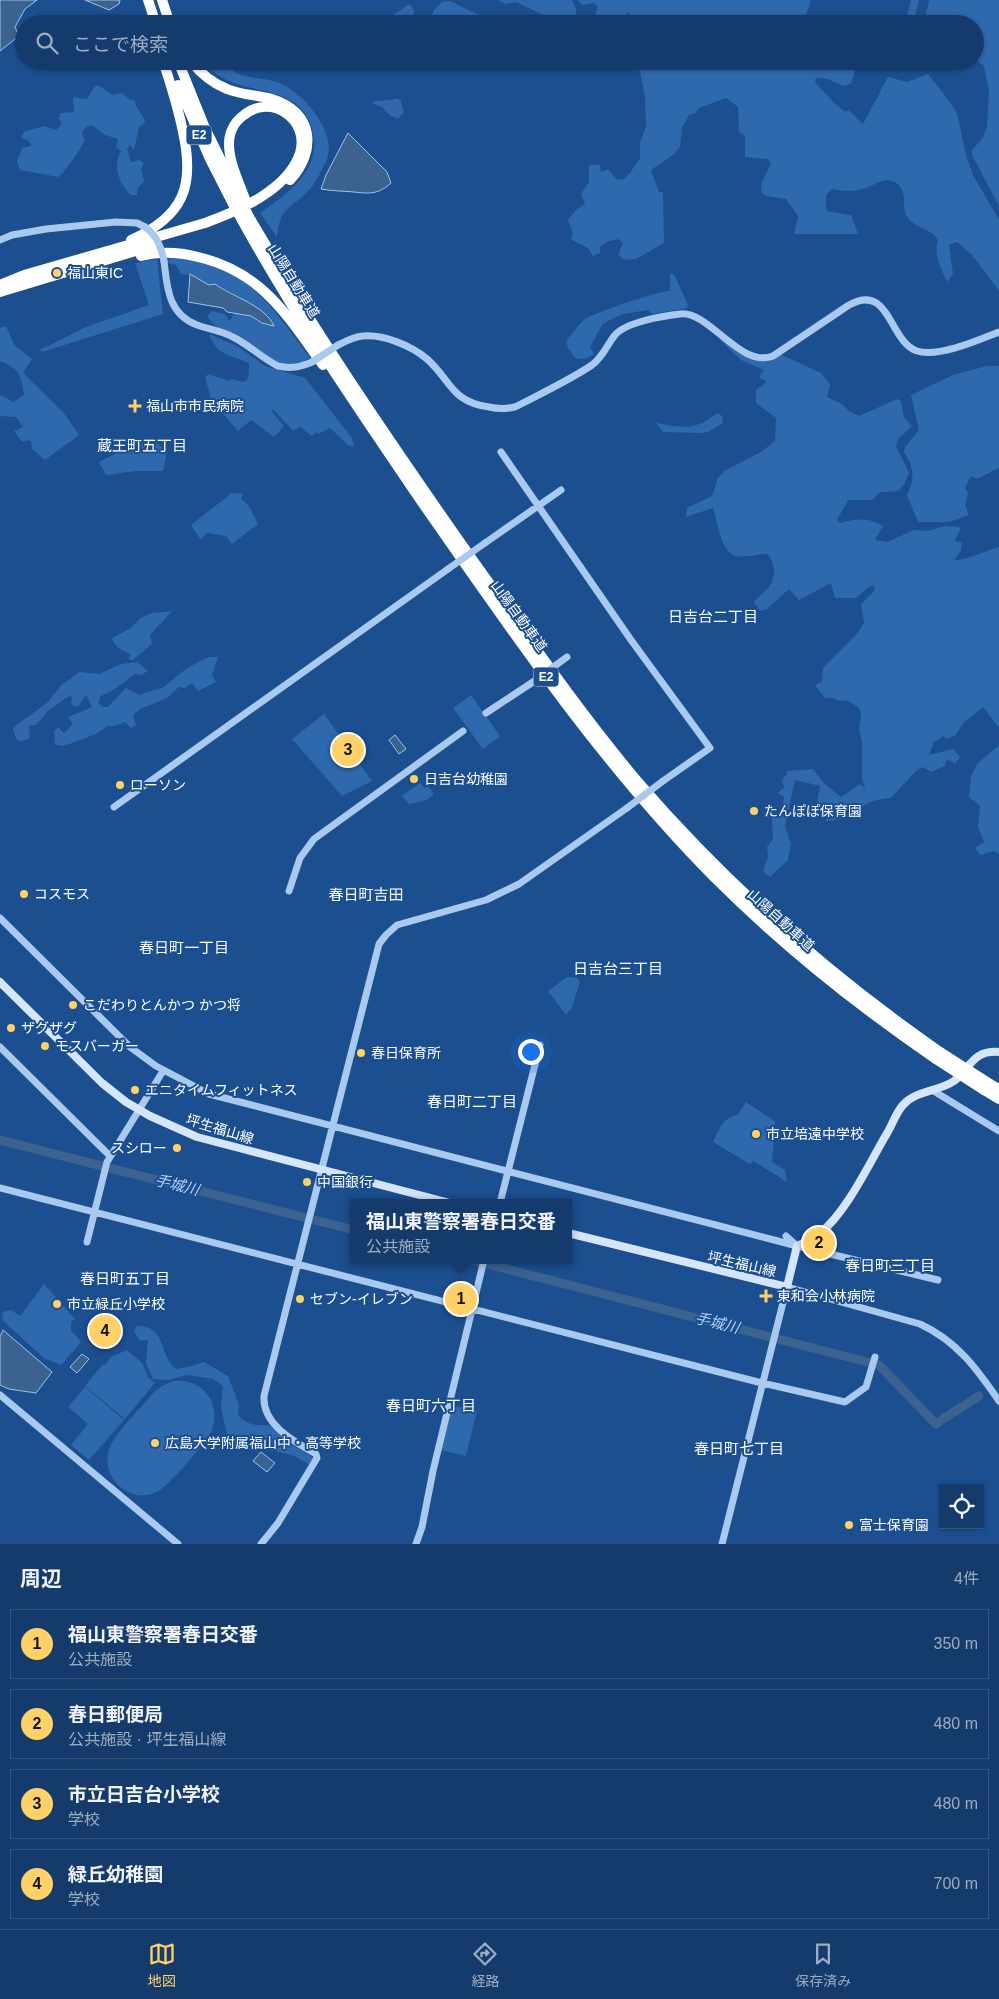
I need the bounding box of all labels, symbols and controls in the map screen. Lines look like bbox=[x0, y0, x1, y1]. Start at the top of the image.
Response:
search box bbox=[15, 15, 984, 70]
icon: search bbox=[33, 29, 61, 57]
text: ここで検索 bbox=[73, 34, 168, 55]
road number: E2 bbox=[186, 126, 212, 144]
street label: 山陽自動車道 bbox=[265, 241, 323, 321]
place label: 福山東IC bbox=[67, 265, 123, 281]
marker: 福山東IC bbox=[51, 267, 63, 279]
place label: 福山市市民病院 bbox=[146, 398, 244, 414]
marker: 福山市市民病院 bbox=[128, 399, 142, 413]
district label: 蔵王町五丁目 bbox=[97, 437, 187, 454]
street label: 山陽自動車道 bbox=[488, 577, 550, 655]
district label: 日吉台二丁目 bbox=[668, 608, 758, 625]
road number: E2 bbox=[534, 668, 558, 686]
pin: 3 bbox=[332, 731, 364, 769]
place label: 日吉台幼稚園 bbox=[424, 771, 508, 787]
marker: 日吉台幼稚園 bbox=[408, 773, 420, 785]
place label: ローソン bbox=[130, 777, 186, 793]
marker: ローソン bbox=[114, 779, 126, 791]
place label: たんぽぽ保育園 bbox=[764, 803, 862, 819]
marker: たんぽぽ保育園 bbox=[748, 805, 760, 817]
place label: コスモス bbox=[34, 886, 90, 902]
district label: 春日町吉田 bbox=[328, 886, 404, 903]
street label: 山陽自動車道 bbox=[744, 886, 818, 954]
marker: コスモス bbox=[18, 888, 30, 900]
district label: 春日町一丁目 bbox=[139, 939, 229, 956]
district label: 日吉台三丁目 bbox=[573, 960, 663, 977]
place label: こだわりとんかつ かつ将 bbox=[83, 997, 241, 1013]
marker: こだわりとんかつ かつ将 bbox=[67, 999, 79, 1011]
place label: ザグザグ bbox=[21, 1020, 77, 1036]
marker: ザグザグ bbox=[5, 1022, 17, 1034]
place label: モスバーガー bbox=[55, 1038, 139, 1054]
your location bbox=[518, 1039, 544, 1065]
marker: モスバーガー bbox=[39, 1040, 51, 1052]
place label: 春日保育所 bbox=[371, 1045, 441, 1061]
marker: 春日保育所 bbox=[355, 1047, 367, 1059]
place label: エニタイムフィットネス bbox=[145, 1082, 298, 1098]
marker: エニタイムフィットネス bbox=[129, 1084, 141, 1096]
district label: 春日町二丁目 bbox=[427, 1093, 517, 1110]
street label: 坪生福山線 bbox=[184, 1111, 256, 1147]
place label: 市立培遠中学校 bbox=[766, 1126, 864, 1142]
marker: 市立培遠中学校 bbox=[750, 1128, 762, 1140]
place label: スシロー bbox=[111, 1140, 167, 1156]
marker: スシロー bbox=[171, 1142, 183, 1154]
water label: 手城川 bbox=[153, 1171, 203, 1199]
place label: 中国銀行 bbox=[317, 1174, 373, 1190]
marker: 中国銀行 bbox=[301, 1176, 313, 1188]
popup bbox=[350, 1199, 572, 1264]
text: 福山東警察署春日交番 bbox=[366, 1211, 556, 1232]
pin: 2 bbox=[803, 1224, 835, 1262]
text: 公共施設 bbox=[366, 1238, 430, 1255]
street label: 坪生福山線 bbox=[706, 1248, 778, 1280]
district label: 春日町三丁目 bbox=[845, 1257, 935, 1274]
district label: 春日町五丁目 bbox=[80, 1270, 170, 1287]
pin: 1 bbox=[445, 1280, 477, 1318]
place label: 東和会小林病院 bbox=[777, 1288, 875, 1304]
marker: 東和会小林病院 bbox=[759, 1289, 773, 1303]
place label: セブン-イレブン bbox=[310, 1291, 413, 1307]
marker: セブン-イレブン bbox=[294, 1293, 306, 1305]
place label: 市立緑丘小学校 bbox=[67, 1296, 165, 1312]
marker: 市立緑丘小学校 bbox=[51, 1298, 63, 1310]
water label: 手城川 bbox=[693, 1309, 743, 1337]
pin: 4 bbox=[89, 1312, 121, 1350]
district label: 春日町六丁目 bbox=[386, 1397, 476, 1414]
place label: 広島大学附属福山中・高等学校 bbox=[165, 1435, 361, 1451]
marker: 広島大学附属福山中・高等学校 bbox=[149, 1437, 161, 1449]
district label: 春日町七丁目 bbox=[694, 1440, 784, 1457]
map controls bbox=[939, 1484, 984, 1529]
button: locate bbox=[939, 1484, 984, 1529]
place label: 富士保育園 bbox=[859, 1517, 929, 1533]
marker: 富士保育園 bbox=[843, 1519, 855, 1531]
text: 周辺 bbox=[20, 1567, 62, 1590]
text: 4件 bbox=[954, 1570, 979, 1587]
text: 福山東警察署春日交番 bbox=[68, 1624, 258, 1645]
text: 1 bbox=[33, 1635, 41, 1652]
text: 350 m bbox=[934, 1635, 978, 1652]
text: 公共施設 bbox=[68, 1651, 132, 1668]
text: 春日郵便局 bbox=[68, 1704, 163, 1725]
text: 2 bbox=[33, 1715, 41, 1732]
text: 480 m bbox=[934, 1715, 978, 1732]
text: 公共施設 · 坪生福山線 bbox=[68, 1731, 226, 1748]
text: 市立日吉台小学校 bbox=[68, 1784, 220, 1805]
text: 3 bbox=[33, 1795, 41, 1812]
text: 480 m bbox=[934, 1795, 978, 1812]
text: 学校 bbox=[68, 1811, 100, 1828]
text: 緑丘幼稚園 bbox=[68, 1864, 163, 1885]
text: 4 bbox=[33, 1875, 41, 1892]
text: 700 m bbox=[934, 1875, 978, 1892]
text: 学校 bbox=[68, 1891, 100, 1908]
tab: 地図 bbox=[148, 1940, 176, 1990]
tab: 経路 bbox=[471, 1940, 499, 1990]
tab: 保存済み bbox=[795, 1940, 851, 1990]

